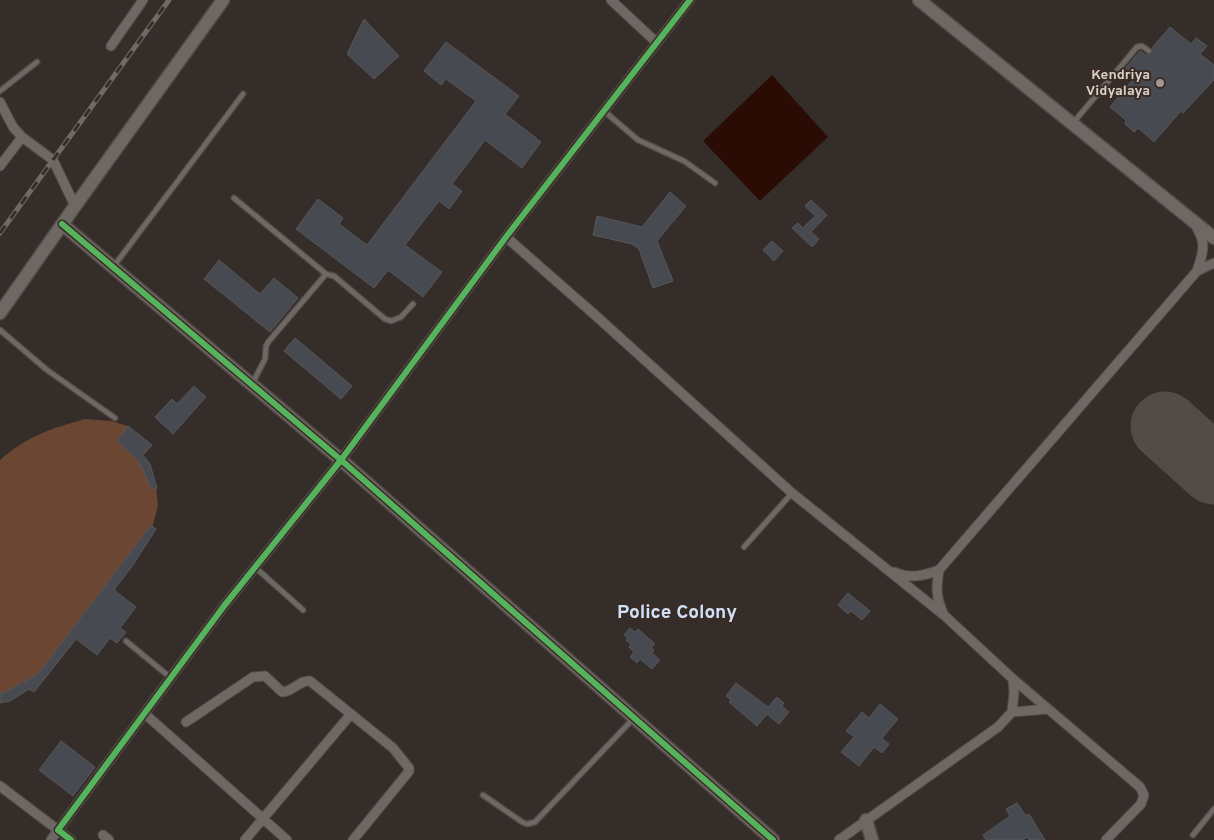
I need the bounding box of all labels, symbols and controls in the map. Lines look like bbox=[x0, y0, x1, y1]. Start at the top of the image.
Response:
place label: Kendriya Vidyalaya bbox=[1086, 67, 1150, 100]
marker: Kendriya Vidyalaya bbox=[1154, 77, 1166, 89]
district label: Police Colony bbox=[617, 601, 737, 625]

